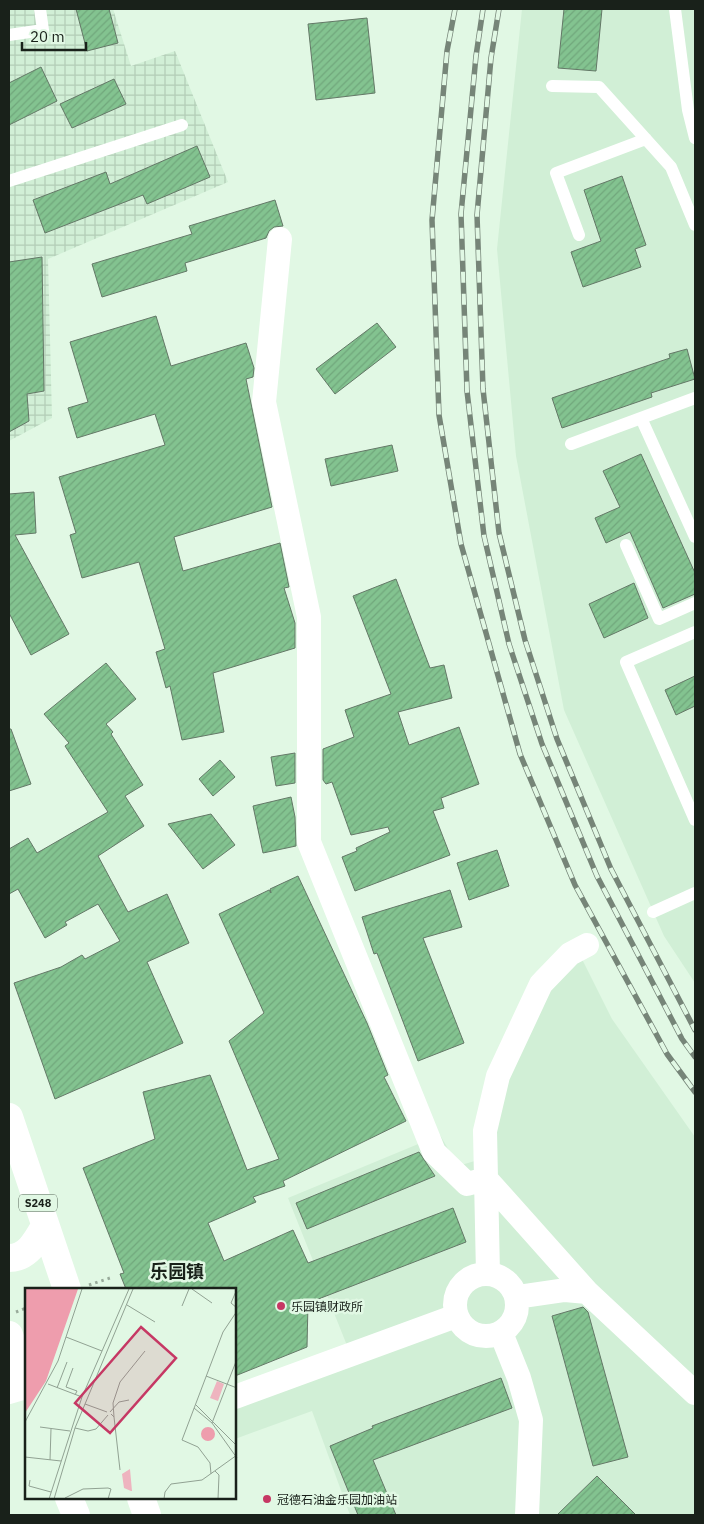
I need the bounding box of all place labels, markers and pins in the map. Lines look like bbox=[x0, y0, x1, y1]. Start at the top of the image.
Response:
place label: 乐园镇财政所 bbox=[291, 1299, 363, 1314]
marker: 乐园镇财政所 bbox=[275, 1300, 287, 1312]
place label: 冠德石油金乐园加油站 bbox=[277, 1492, 397, 1507]
marker: 冠德石油金乐园加油站 bbox=[261, 1493, 273, 1505]

